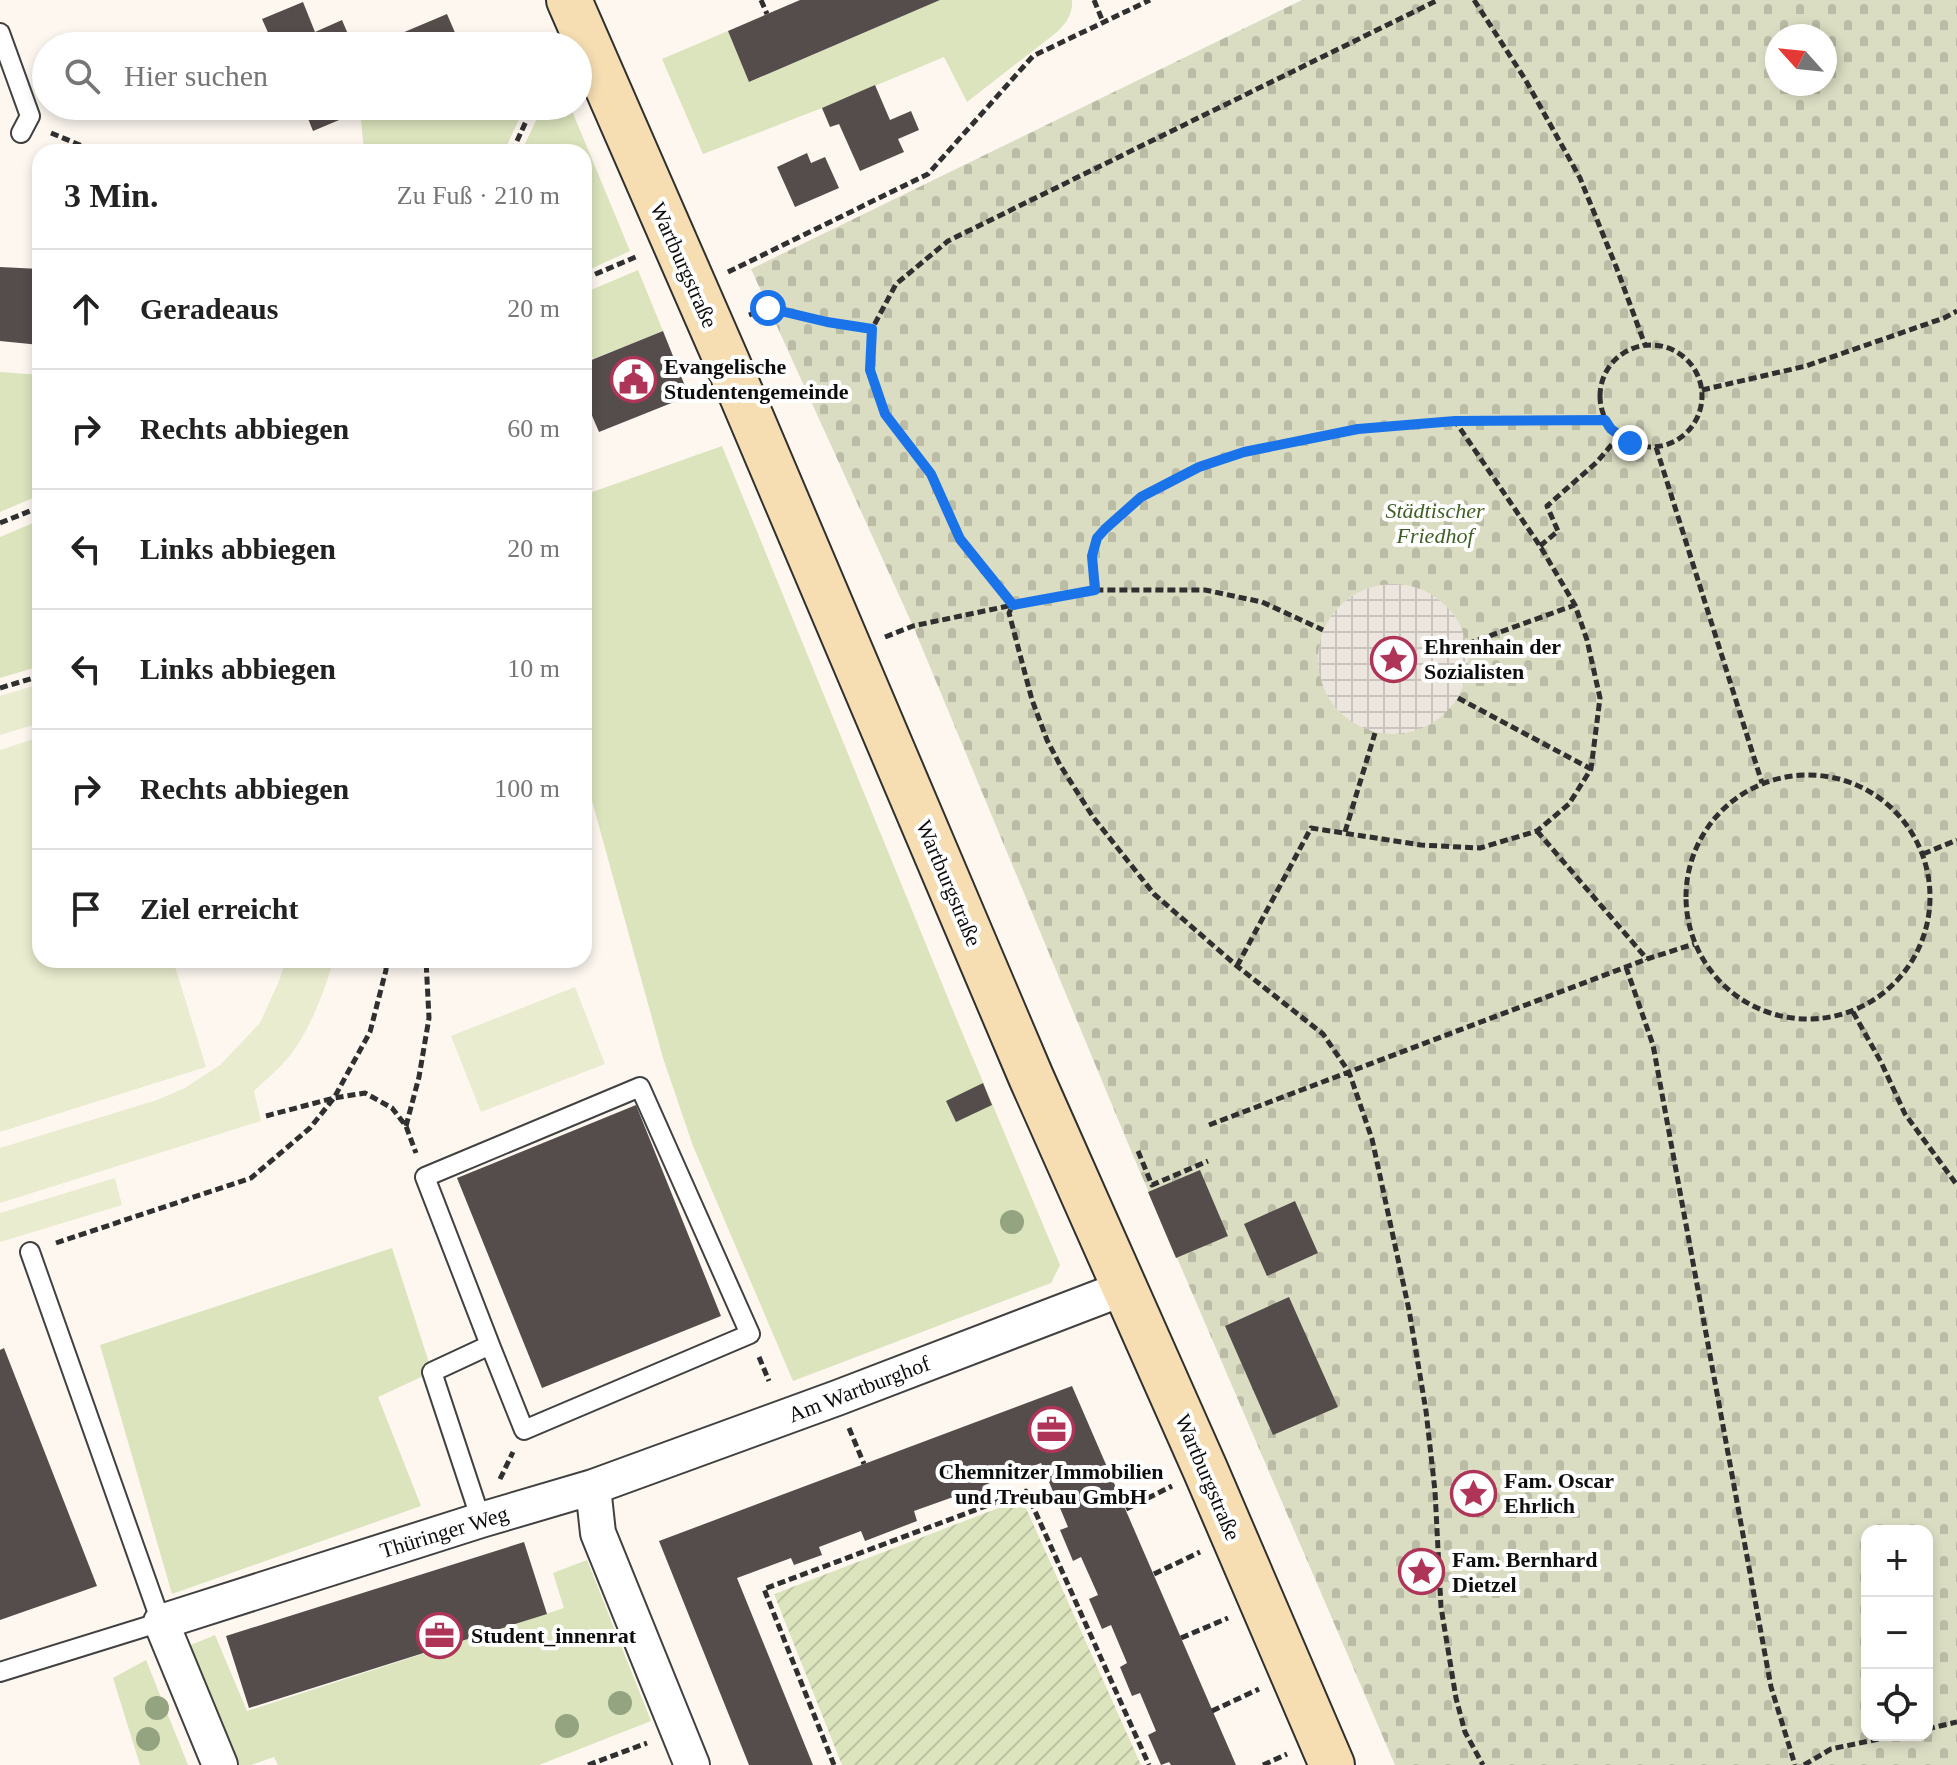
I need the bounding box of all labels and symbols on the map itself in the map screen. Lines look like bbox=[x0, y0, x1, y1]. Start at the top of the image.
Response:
north arrow bbox=[1765, 24, 1837, 96]
street label: Wartburgstraße bbox=[645, 198, 723, 332]
route start bbox=[750, 290, 786, 326]
place label: Evangelische Studentengemeinde bbox=[664, 354, 849, 404]
public building icon: Evangelische Studentengemeinde bbox=[609, 355, 657, 403]
route end bbox=[1612, 425, 1648, 461]
park label: Städtischer Friedhof bbox=[1386, 498, 1485, 548]
place label: Ehrenhain der Sozialisten bbox=[1424, 634, 1561, 684]
place icon: Ehrenhain der Sozialisten bbox=[1369, 635, 1417, 683]
street label: Wartburgstraße bbox=[911, 816, 987, 950]
street label: Am Wartburghof bbox=[785, 1350, 934, 1427]
office icon: Chemnitzer Immobilien und Treubau GmbH bbox=[1027, 1406, 1075, 1454]
street label: Wartburgstraße bbox=[1170, 1410, 1246, 1544]
place label: Chemnitzer Immobilien und Treubau GmbH bbox=[938, 1459, 1164, 1509]
place label: Fam. Oscar Ehrlich bbox=[1504, 1468, 1614, 1518]
place icon: Fam. Oscar Ehrlich bbox=[1449, 1469, 1497, 1517]
street label: Thüringer Weg bbox=[377, 1501, 511, 1563]
place label: Fam. Bernhard Dietzel bbox=[1452, 1547, 1597, 1597]
place icon: Fam. Bernhard Dietzel bbox=[1397, 1548, 1445, 1596]
office icon: Student_innenrat bbox=[416, 1611, 464, 1659]
place label: Student_innenrat bbox=[471, 1623, 637, 1648]

